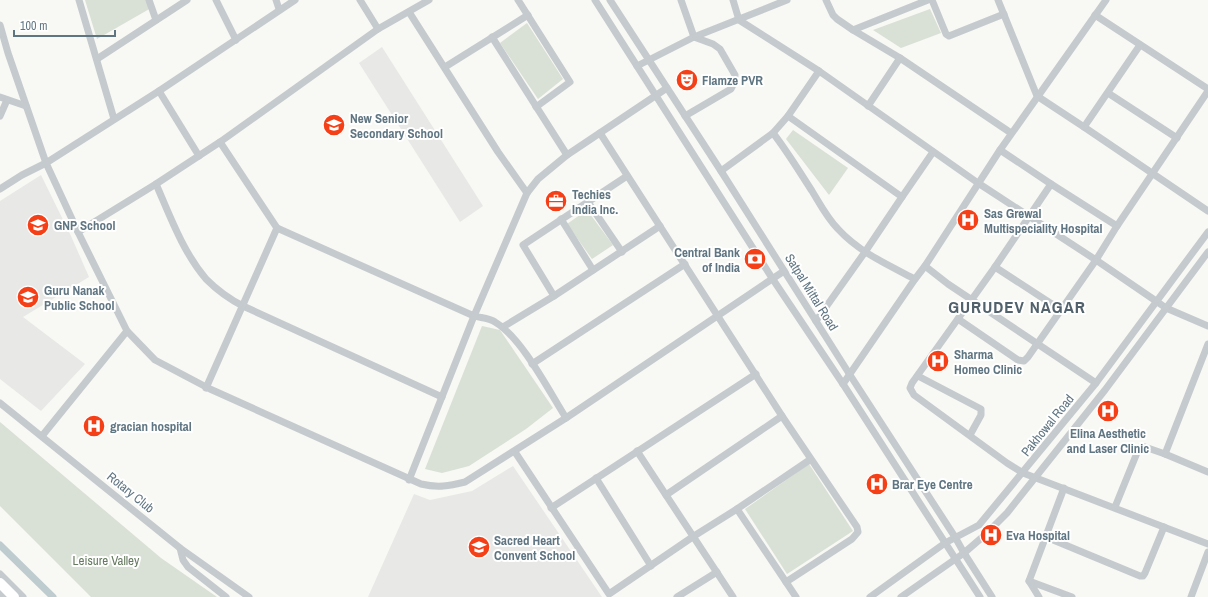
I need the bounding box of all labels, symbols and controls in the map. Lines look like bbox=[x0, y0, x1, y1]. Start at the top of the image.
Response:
scale bar bbox=[14, 12, 115, 38]
text: 100 m bbox=[20, 18, 47, 34]
theatre icon: Flamze PVR bbox=[674, 67, 700, 93]
place label: Flamze PVR bbox=[702, 72, 763, 89]
place label: New Senior Secondary School bbox=[350, 110, 443, 142]
school or university icon: New Senior Secondary School bbox=[321, 112, 347, 138]
place label: Techies India Inc. bbox=[572, 186, 618, 218]
office icon: Techies India Inc. bbox=[543, 188, 569, 214]
place label: Sas Grewal Multispeciality Hospital bbox=[984, 205, 1103, 237]
hospital icon: Sas Grewal Multispeciality Hospital bbox=[955, 207, 981, 233]
school or university icon: GNP School bbox=[25, 212, 51, 238]
place label: GNP School bbox=[54, 217, 115, 234]
place label: Central Bank of India bbox=[674, 244, 740, 276]
bank icon: Central Bank of India bbox=[742, 246, 768, 272]
street label: Satpal Mittal Road bbox=[781, 251, 842, 334]
place label: Guru Nanak Public School bbox=[44, 282, 115, 314]
school or university icon: Guru Nanak Public School bbox=[15, 284, 41, 310]
district label: GURUDEV NAGAR bbox=[948, 295, 1086, 318]
place label: Sharma Homeo Clinic bbox=[954, 346, 1022, 378]
hospital icon: Sharma Homeo Clinic bbox=[925, 348, 951, 374]
street label: Pakhowal Road bbox=[1017, 391, 1078, 460]
hospital icon: Elina Aesthetic and Laser Clinic bbox=[1095, 398, 1121, 424]
hospital icon: gracian hospital bbox=[81, 413, 107, 439]
place label: gracian hospital bbox=[110, 418, 192, 435]
place label: Elina Aesthetic and Laser Clinic bbox=[1067, 425, 1149, 457]
street label: Rotary Club bbox=[103, 468, 158, 517]
hospital icon: Brar Eye Centre bbox=[864, 471, 890, 497]
place label: Brar Eye Centre bbox=[892, 476, 973, 493]
hospital icon: Eva Hospital bbox=[978, 522, 1004, 548]
place label: Eva Hospital bbox=[1006, 527, 1070, 544]
place label: Sacred Heart Convent School bbox=[494, 532, 575, 564]
school or university icon: Sacred Heart Convent School bbox=[466, 534, 492, 560]
park label: Leisure Valley bbox=[73, 552, 140, 569]

